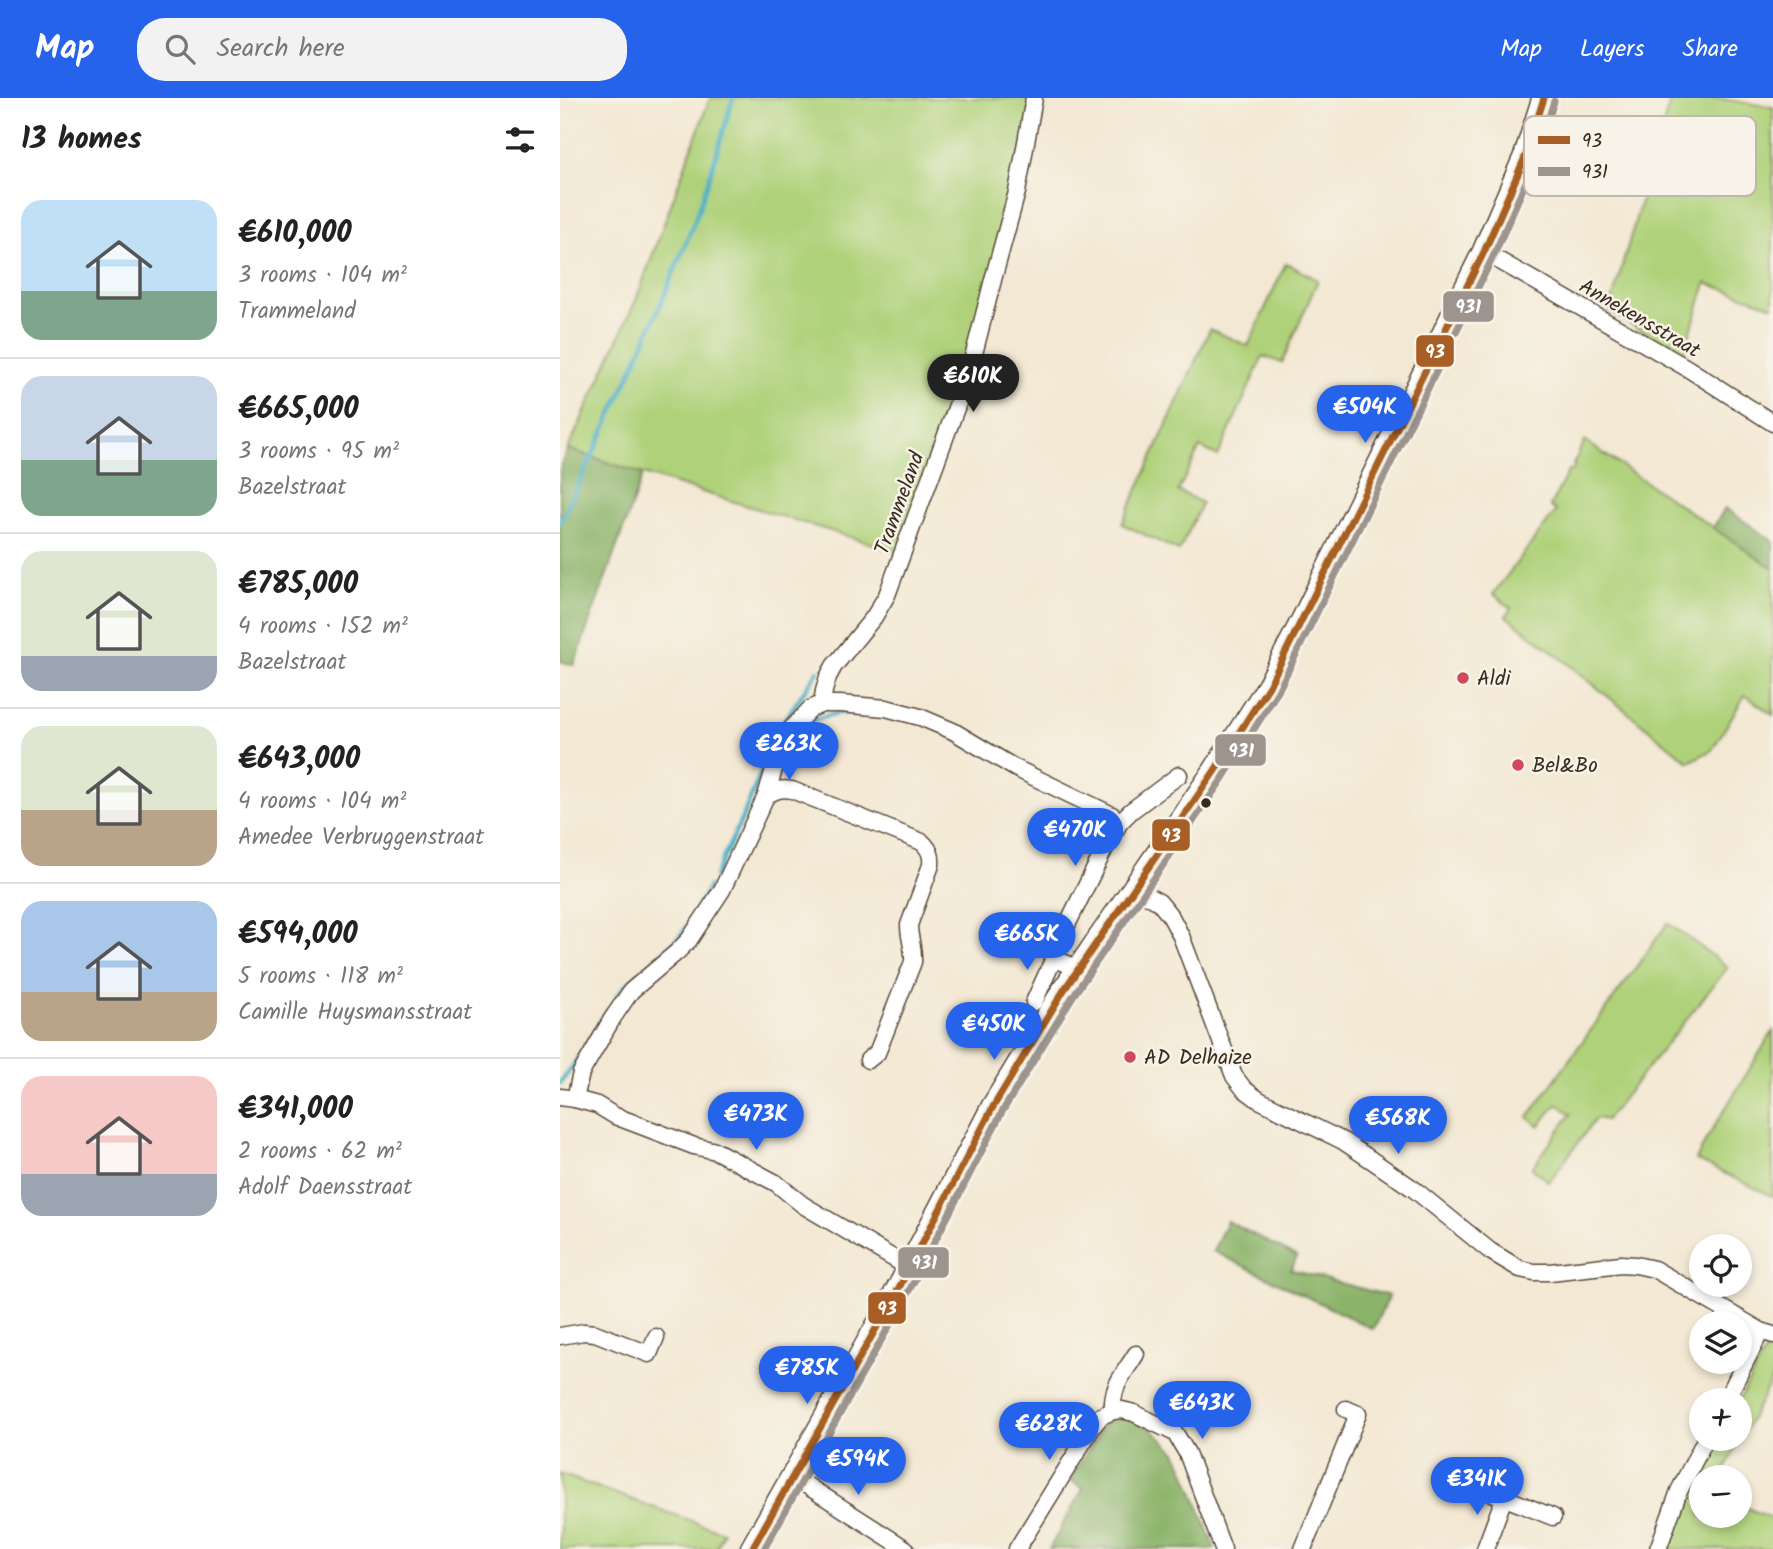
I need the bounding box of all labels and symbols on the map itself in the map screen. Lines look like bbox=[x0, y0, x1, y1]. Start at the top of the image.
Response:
legend bbox=[1524, 116, 1756, 196]
text: 93 bbox=[1582, 127, 1602, 157]
text: 931 bbox=[1582, 158, 1608, 188]
street label: Annekensstraat bbox=[1572, 271, 1707, 368]
line badge: 931 bbox=[1442, 290, 1495, 323]
text: 931 bbox=[1455, 293, 1481, 323]
line badge: 93 bbox=[1415, 334, 1455, 368]
text: 93 bbox=[1425, 338, 1445, 368]
pin: €610K bbox=[924, 354, 1022, 414]
pin: €504K bbox=[1316, 386, 1414, 445]
street label: Trammeland bbox=[867, 447, 934, 560]
place label: Aldi bbox=[1477, 663, 1511, 696]
marker: Aldi bbox=[1455, 670, 1471, 686]
pin: €263K bbox=[740, 722, 838, 782]
line badge: 931 bbox=[1214, 733, 1267, 767]
text: 931 bbox=[1228, 737, 1254, 767]
place label: Bel&Bo bbox=[1532, 750, 1598, 783]
marker: Bel&Bo bbox=[1510, 757, 1526, 773]
unlabelled marker bbox=[1199, 796, 1213, 810]
pin: €470K bbox=[1026, 808, 1124, 868]
line badge: 93 bbox=[1151, 818, 1191, 852]
text: 93 bbox=[1161, 822, 1181, 852]
pin: €665K bbox=[978, 912, 1076, 972]
pin: €450K bbox=[945, 1002, 1043, 1062]
place label: AD Delhaize bbox=[1144, 1042, 1252, 1075]
marker: AD Delhaize bbox=[1122, 1049, 1138, 1065]
pin: €473K bbox=[707, 1093, 805, 1152]
pin: €568K bbox=[1349, 1096, 1447, 1156]
line badge: 931 bbox=[897, 1246, 950, 1279]
text: 931 bbox=[911, 1249, 937, 1279]
line badge: 93 bbox=[867, 1291, 907, 1325]
text: 93 bbox=[877, 1295, 897, 1325]
pin: €785K bbox=[758, 1346, 856, 1406]
pin: €643K bbox=[1153, 1382, 1251, 1441]
pin: €628K bbox=[1000, 1402, 1098, 1462]
pin: €594K bbox=[809, 1438, 907, 1497]
pin: €341K bbox=[1428, 1458, 1526, 1517]

